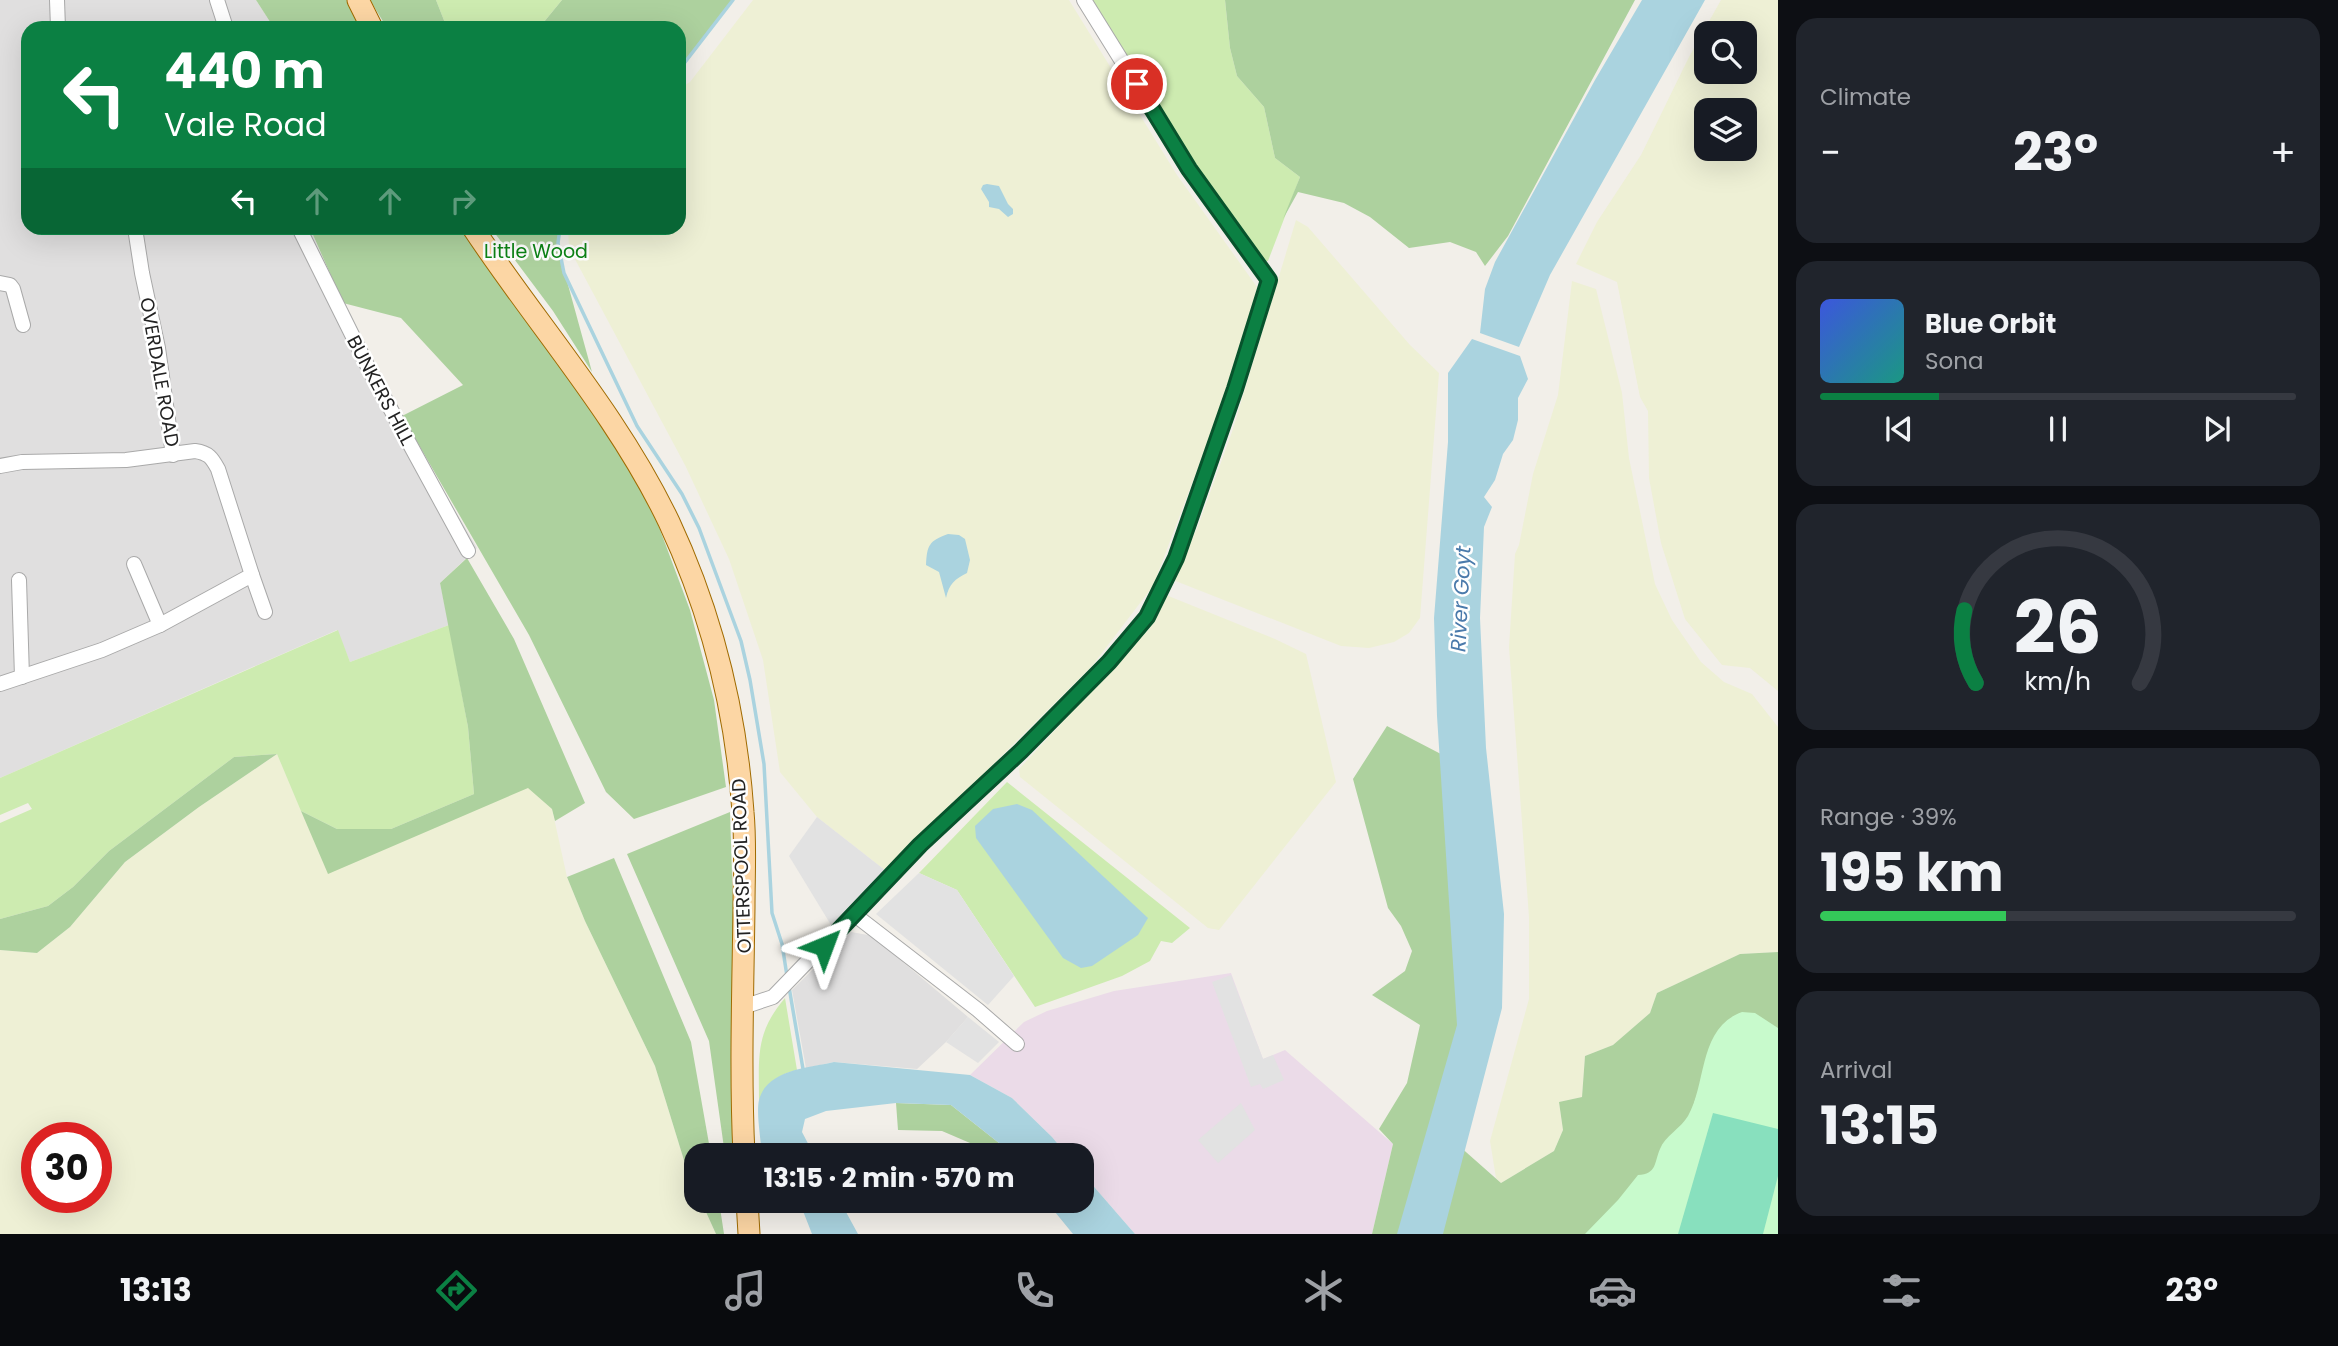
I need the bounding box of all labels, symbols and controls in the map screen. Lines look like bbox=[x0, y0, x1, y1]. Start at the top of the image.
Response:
map controls bbox=[1694, 21, 1757, 161]
button: search bbox=[1694, 21, 1757, 84]
text: 440 m bbox=[164, 37, 325, 105]
icon: left bbox=[49, 49, 140, 140]
pin bbox=[1107, 54, 1167, 114]
icon: arrive bbox=[1118, 65, 1156, 103]
text: Climate bbox=[1820, 81, 1911, 113]
button: layers bbox=[1694, 98, 1757, 161]
text: Vale Road bbox=[164, 102, 327, 147]
text: 23° bbox=[2013, 116, 2098, 189]
text: − bbox=[1820, 126, 1841, 179]
text: + bbox=[2270, 126, 2296, 179]
icon: left bbox=[225, 182, 263, 220]
icon: ahead bbox=[298, 182, 336, 220]
icon: ahead bbox=[371, 182, 409, 220]
icon: right bbox=[444, 182, 482, 220]
park label: Little Wood bbox=[484, 238, 588, 265]
street label: OVERDALE ROAD bbox=[133, 295, 186, 449]
text: Blue Orbit bbox=[1925, 306, 2056, 342]
street label: BUNKERS HILL bbox=[340, 330, 421, 450]
text: Sona bbox=[1925, 345, 1984, 377]
icon: previous bbox=[1880, 410, 1918, 448]
icon: pause bbox=[2039, 410, 2077, 448]
icon: next bbox=[2198, 410, 2236, 448]
water label: River Goyt bbox=[1443, 545, 1478, 653]
text: 26 bbox=[2014, 577, 2102, 678]
text: km/h bbox=[2025, 664, 2091, 699]
street label: OTTERSPOOL ROAD bbox=[725, 778, 758, 954]
text: Range · 39% bbox=[1820, 801, 1957, 833]
text: 195 km bbox=[1820, 836, 2004, 909]
position arrow bbox=[787, 909, 861, 983]
text: Arrival bbox=[1820, 1054, 1892, 1086]
text: 13:15 bbox=[1820, 1089, 1939, 1162]
speed limit sign: 30 bbox=[21, 1122, 112, 1213]
text: 13:15 · 2 min · 570 m bbox=[763, 1160, 1015, 1196]
icon: directions bbox=[432, 1266, 481, 1315]
icon: music bbox=[721, 1266, 770, 1315]
icon: phone bbox=[1010, 1266, 1059, 1315]
icon: climate bbox=[1299, 1266, 1348, 1315]
icon: car bbox=[1588, 1266, 1637, 1315]
icon: filters bbox=[1877, 1266, 1926, 1315]
text: 13:13 bbox=[120, 1267, 192, 1312]
text: 23° bbox=[2166, 1267, 2218, 1312]

